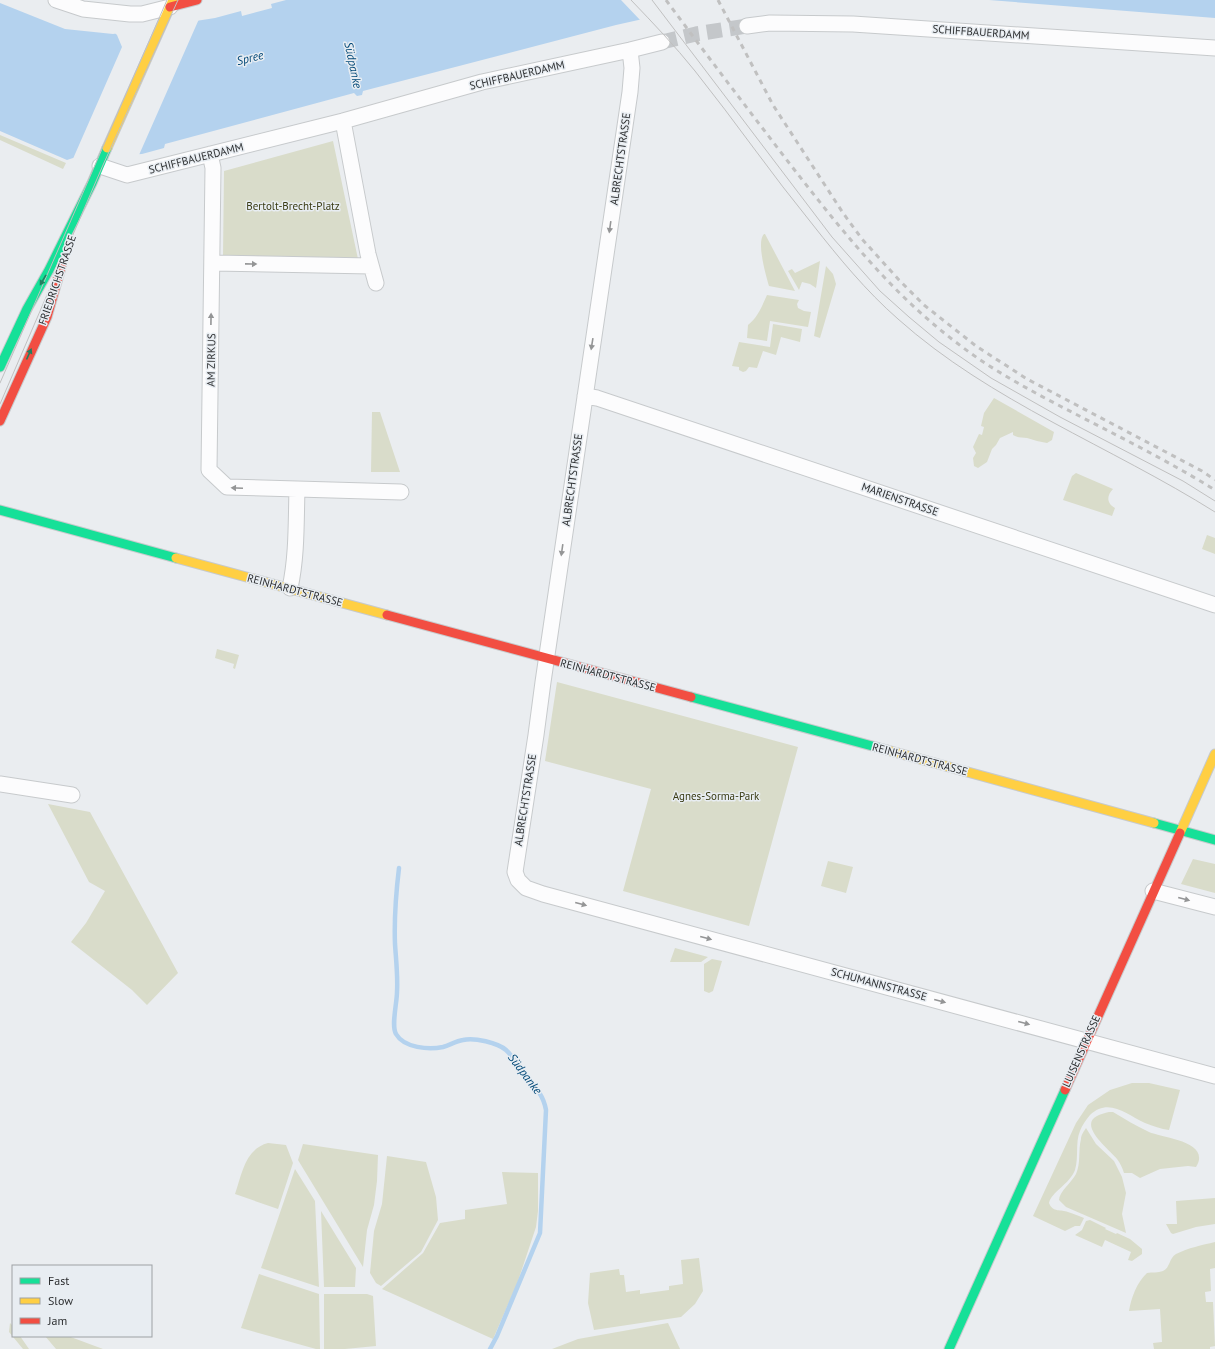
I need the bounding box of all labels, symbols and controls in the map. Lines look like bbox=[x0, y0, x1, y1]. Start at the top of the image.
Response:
street label: SCHIFFBAUERDAMM bbox=[932, 22, 1030, 42]
water label: Südpanke bbox=[341, 40, 366, 90]
water label: Spree bbox=[235, 47, 265, 68]
street label: SCHIFFBAUERDAMM bbox=[468, 57, 566, 93]
street label: ALBRECHTSTRASSE bbox=[607, 112, 633, 206]
street label: SCHIFFBAUERDAMM bbox=[147, 139, 245, 177]
park label: Bertolt-Brecht-Platz bbox=[246, 199, 340, 213]
one-way arrow bbox=[607, 221, 613, 233]
street label: FRIEDRICHSTRASSE bbox=[35, 233, 79, 327]
one-way arrow bbox=[245, 261, 258, 267]
one-way arrow bbox=[40, 274, 47, 286]
one-way arrow bbox=[208, 312, 214, 325]
street label: AM ZIRKUS bbox=[204, 333, 218, 387]
one-way arrow bbox=[589, 338, 595, 350]
one-way arrow bbox=[26, 349, 32, 360]
street label: ALBRECHTSTRASSE bbox=[559, 433, 585, 527]
street label: MARIENSTRASSE bbox=[860, 479, 940, 519]
one-way arrow bbox=[230, 485, 243, 491]
one-way arrow bbox=[559, 544, 565, 556]
street label: REINHARDTSTRASSE bbox=[246, 571, 344, 610]
street label: REINHARDTSTRASSE bbox=[559, 656, 657, 695]
street label: REINHARDTSTRASSE bbox=[871, 740, 969, 779]
street label: ALBRECHTSTRASSE bbox=[511, 753, 539, 847]
park label: Agnes-Sorma-Park bbox=[673, 789, 760, 803]
one-way arrow bbox=[1178, 896, 1190, 902]
one-way arrow bbox=[574, 901, 587, 907]
one-way arrow bbox=[700, 935, 712, 941]
street label: SCHUMANNSTRASSE bbox=[829, 964, 929, 1004]
one-way arrow bbox=[933, 998, 946, 1004]
street label: LUISENSTRASSE bbox=[1059, 1013, 1103, 1089]
one-way arrow bbox=[1018, 1021, 1030, 1027]
water label: Südpanke bbox=[505, 1050, 546, 1097]
legend bbox=[12, 1265, 152, 1337]
text: Fast bbox=[48, 1273, 69, 1288]
text: Slow bbox=[48, 1293, 73, 1308]
text: Jam bbox=[47, 1313, 67, 1328]

